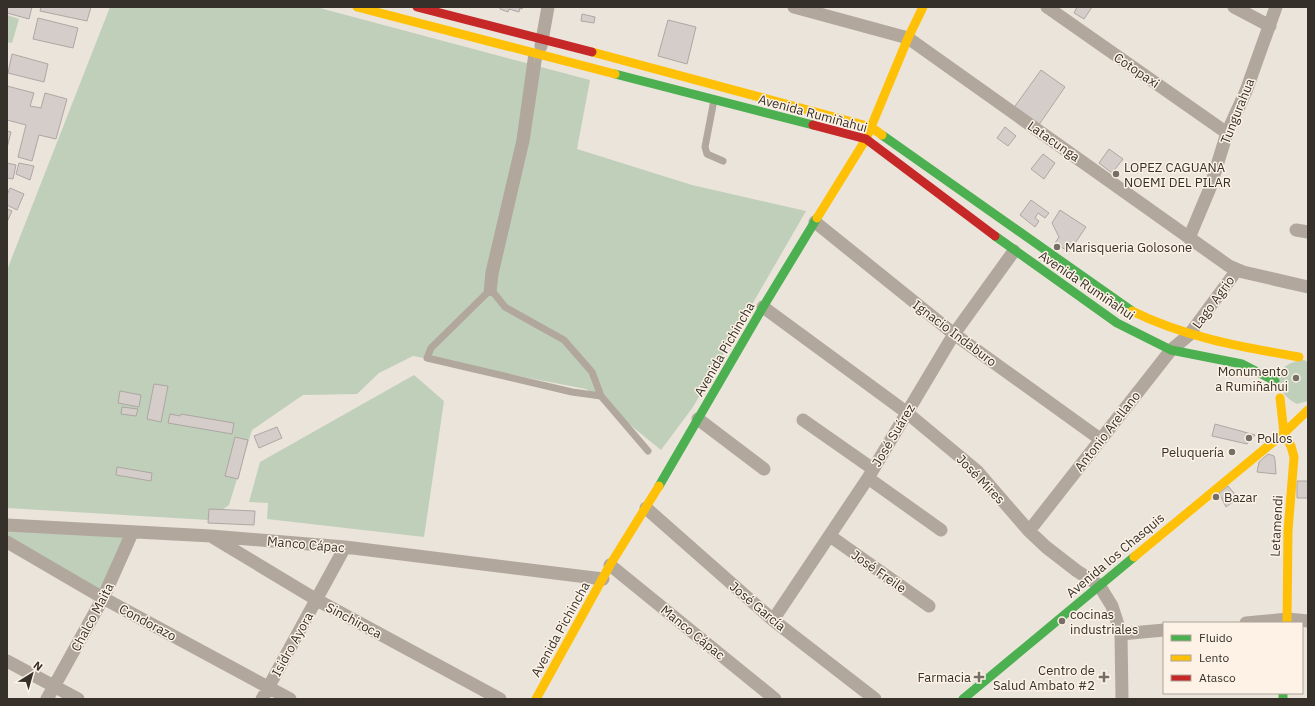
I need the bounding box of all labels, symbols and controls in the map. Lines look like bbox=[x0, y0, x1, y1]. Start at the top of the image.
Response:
street label: Cotopaxi bbox=[1111, 49, 1163, 92]
street label: Tungurahua bbox=[1217, 76, 1258, 146]
street label: Avenida Rumiñahui bbox=[756, 91, 869, 136]
street label: Latacunga bbox=[1024, 117, 1083, 166]
place label: LOPEZ CAGUANA NOEMI DEL PILAR bbox=[1124, 159, 1231, 191]
marker: LOPEZ CAGUANA NOEMI DEL PILAR bbox=[1111, 169, 1121, 179]
place label: Marisqueria Golosone bbox=[1065, 239, 1192, 256]
marker: Marisqueria Golosone bbox=[1052, 242, 1062, 252]
street label: Avenida Rumiñahui bbox=[1035, 247, 1138, 324]
street label: Lago Agrio bbox=[1189, 273, 1238, 332]
street label: Ignacio Indaburo bbox=[909, 296, 1000, 370]
street label: Avenida Pichincha bbox=[691, 299, 758, 400]
place label: Monumento a Rumiñahui bbox=[1215, 363, 1288, 395]
marker: Monumento a Rumiñahui bbox=[1291, 373, 1301, 383]
street label: Antonio Arellano bbox=[1071, 388, 1144, 475]
street label: José Suárez bbox=[868, 401, 919, 470]
place label: Pollos bbox=[1257, 430, 1293, 447]
marker: Pollos bbox=[1244, 433, 1254, 443]
place label: Peluquería bbox=[1161, 444, 1224, 461]
marker: Peluquería bbox=[1227, 447, 1237, 457]
street label: José Mires bbox=[953, 451, 1008, 508]
place label: Bazar bbox=[1224, 489, 1257, 506]
marker: Bazar bbox=[1211, 492, 1221, 502]
street label: Letamendi bbox=[1266, 495, 1287, 557]
street label: Avenida los Chasquis bbox=[1063, 509, 1168, 601]
street label: Manco Cápac bbox=[266, 533, 346, 556]
street label: José Freile bbox=[848, 546, 909, 597]
street label: José García bbox=[726, 578, 789, 635]
street label: Avenida Pichincha bbox=[527, 579, 594, 680]
street label: Chalco Maita bbox=[67, 580, 118, 654]
street label: Sinchiroca bbox=[323, 599, 385, 642]
street label: Condorazo bbox=[116, 600, 179, 645]
street label: Manco Cápac bbox=[657, 601, 729, 664]
place label: cocinas industriales bbox=[1070, 606, 1138, 638]
street label: Isidro Ayora bbox=[268, 609, 317, 679]
marker: cocinas industriales bbox=[1057, 616, 1067, 626]
legend bbox=[1163, 622, 1303, 694]
text: Fluido bbox=[1199, 630, 1233, 645]
text: Lento bbox=[1199, 650, 1229, 665]
north arrow bbox=[12, 654, 52, 694]
text: N bbox=[31, 658, 45, 674]
place label: Centro de Salud Ambato #2 bbox=[993, 662, 1095, 694]
place label: Farmacia bbox=[918, 669, 971, 686]
text: Atasco bbox=[1199, 670, 1236, 685]
marker: Centro de Salud Ambato #2 bbox=[1098, 671, 1110, 683]
marker: Farmacia bbox=[974, 672, 984, 682]

